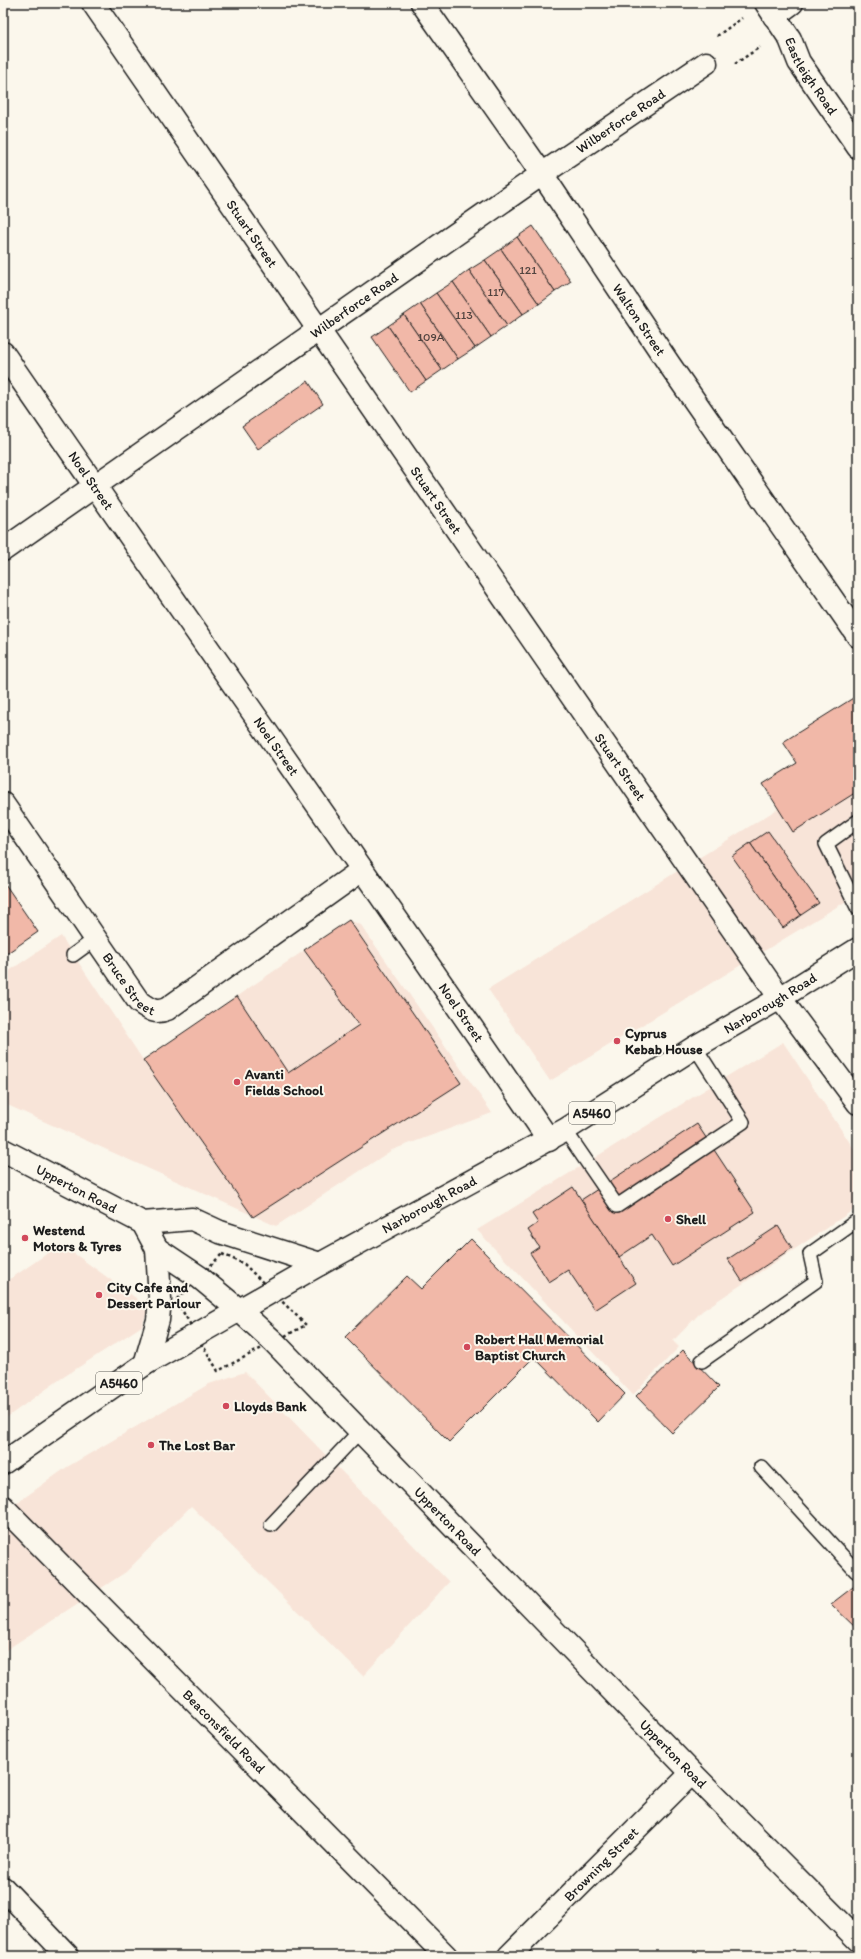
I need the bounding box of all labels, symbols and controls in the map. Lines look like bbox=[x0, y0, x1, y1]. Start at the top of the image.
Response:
street label: Eastleigh Road bbox=[782, 35, 842, 118]
street label: Wilberforce Road bbox=[573, 85, 668, 157]
street label: Stuart Street bbox=[223, 196, 281, 271]
house number: 121 bbox=[519, 263, 537, 277]
street label: Wilberforce Road bbox=[307, 268, 402, 342]
street label: Walton Street bbox=[609, 280, 670, 359]
house number: 117 bbox=[487, 285, 505, 299]
house number: 113 bbox=[455, 308, 473, 322]
house number: 109A bbox=[418, 330, 445, 344]
street label: Noel Street bbox=[65, 448, 117, 513]
street label: Stuart Street bbox=[407, 463, 465, 537]
street label: Noel Street bbox=[250, 714, 303, 779]
street label: Stuart Street bbox=[591, 730, 650, 804]
street label: Bruce Street bbox=[99, 949, 157, 1019]
street label: Narborough Road bbox=[720, 969, 820, 1037]
street label: Noel Street bbox=[435, 980, 488, 1045]
place label: Cyprus Kebab House bbox=[625, 1025, 703, 1058]
marker: Cyprus Kebab House bbox=[612, 1036, 622, 1046]
place label: Avanti Fields School bbox=[244, 1066, 324, 1099]
marker: Avanti Fields School bbox=[232, 1077, 242, 1087]
road number: A5460 bbox=[569, 1102, 615, 1124]
street label: Upperton Road bbox=[33, 1160, 120, 1217]
street label: Narborough Road bbox=[379, 1171, 480, 1237]
place label: Shell bbox=[676, 1211, 707, 1228]
marker: Shell bbox=[663, 1214, 673, 1224]
place label: Westend Motors & Tyres bbox=[33, 1222, 122, 1255]
marker: Westend Motors & Tyres bbox=[20, 1233, 30, 1243]
place label: City Cafe and Dessert Parlour bbox=[107, 1279, 201, 1312]
marker: City Cafe and Dessert Parlour bbox=[94, 1290, 104, 1300]
place label: Robert Hall Memorial Baptist Church bbox=[475, 1331, 604, 1364]
marker: Robert Hall Memorial Baptist Church bbox=[462, 1342, 472, 1352]
road number: A5460 bbox=[96, 1372, 142, 1394]
place label: Lloyds Bank bbox=[234, 1398, 307, 1415]
marker: Lloyds Bank bbox=[221, 1401, 231, 1411]
place label: The Lost Bar bbox=[158, 1437, 235, 1454]
marker: The Lost Bar bbox=[146, 1440, 156, 1450]
street label: Upperton Road bbox=[411, 1483, 485, 1559]
street label: Beaconsfield Road bbox=[179, 1686, 269, 1777]
street label: Upperton Road bbox=[636, 1716, 711, 1792]
street label: Browning Street bbox=[560, 1823, 642, 1905]

